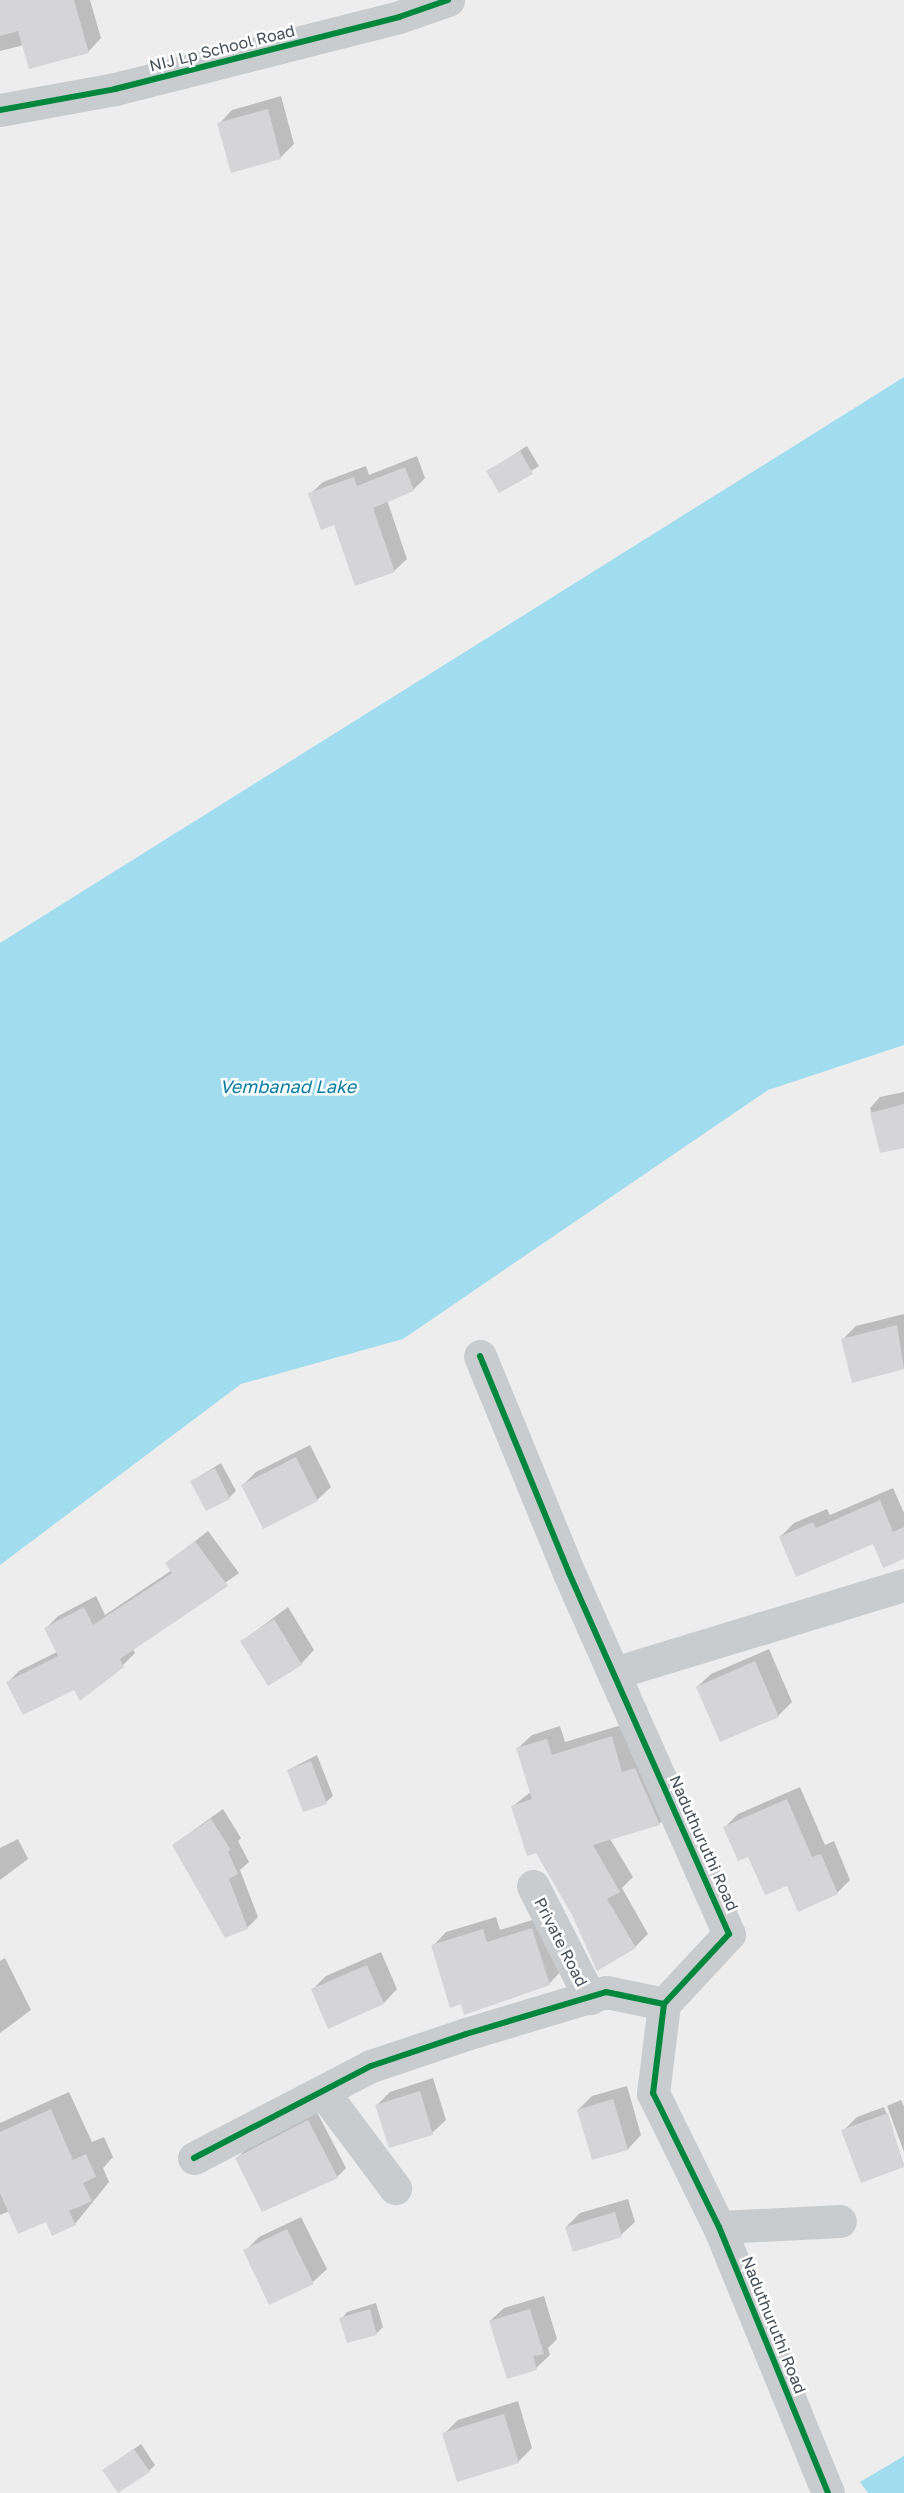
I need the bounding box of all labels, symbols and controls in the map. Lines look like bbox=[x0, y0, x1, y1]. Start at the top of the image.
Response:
street label: NIJ Lp School Road bbox=[147, 21, 297, 75]
water label: Vembanad Lake bbox=[220, 1075, 356, 1097]
street label: Naduthuruthi Road bbox=[665, 1772, 743, 1914]
street label: Private Road bbox=[530, 1894, 592, 1990]
street label: Naduthuruthi Road bbox=[738, 2254, 810, 2396]

